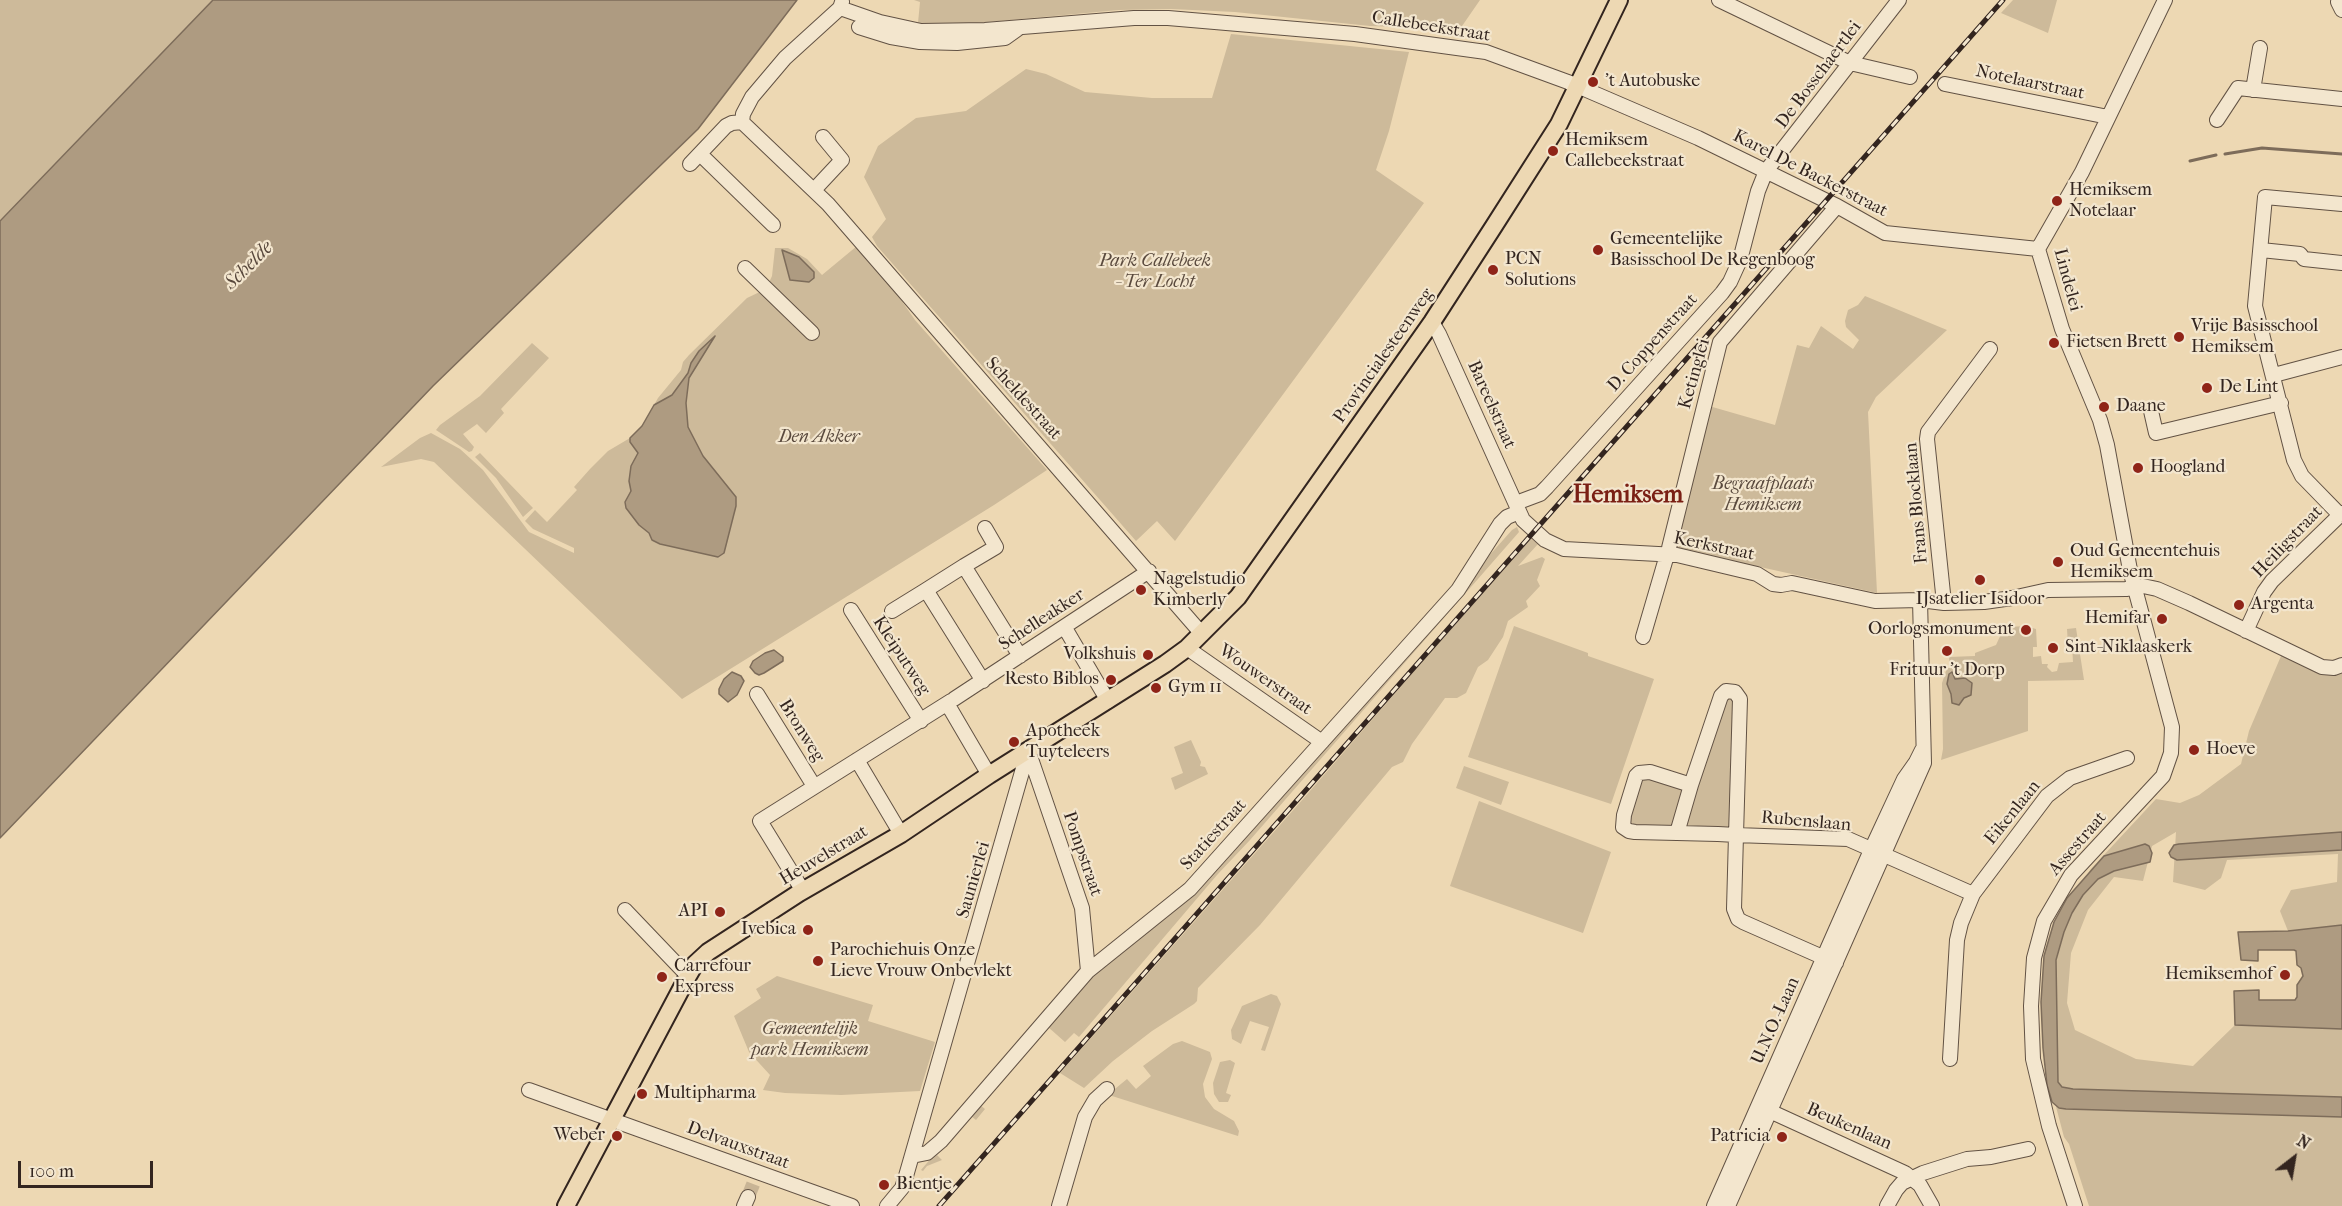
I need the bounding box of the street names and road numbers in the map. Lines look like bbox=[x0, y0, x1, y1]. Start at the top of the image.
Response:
street label: Callebeekstraat bbox=[1370, 7, 1492, 47]
street label: De Bosschaertlei bbox=[1772, 17, 1866, 133]
street label: Notelaarstraat bbox=[1974, 61, 2086, 105]
street label: Karel De Backerstraat bbox=[1729, 126, 1891, 222]
street label: Lindelei bbox=[2048, 246, 2086, 314]
street label: Provincialesteenweg bbox=[1329, 284, 1439, 428]
street label: D. Coppenstraat bbox=[1603, 290, 1703, 396]
street label: Ketinglei bbox=[1675, 336, 1715, 412]
street label: Scheldestraat bbox=[980, 353, 1066, 445]
street label: Bareelstraat bbox=[1462, 358, 1520, 452]
street label: Frans Blocklaan bbox=[1901, 442, 1933, 564]
street label: Heiligstraat bbox=[2248, 501, 2328, 583]
street label: Kerkstraat bbox=[1672, 528, 1756, 566]
street label: Schelleakker bbox=[995, 584, 1089, 656]
street label: Kleiputweg bbox=[867, 612, 935, 700]
street label: Wouwerstraat bbox=[1214, 640, 1316, 720]
street label: Bronweg bbox=[773, 696, 829, 766]
street label: Eikenlaan bbox=[1980, 776, 2046, 850]
street label: Statiestraat bbox=[1176, 795, 1252, 875]
street label: Rubenslaan bbox=[1760, 807, 1852, 837]
street label: Assestraat bbox=[2044, 808, 2112, 880]
street label: Pompstraat bbox=[1057, 809, 1107, 899]
street label: Heuvelstraat bbox=[776, 821, 872, 891]
street label: Saunierlei bbox=[953, 839, 995, 921]
street label: U.N.O.-Laan bbox=[1747, 974, 1805, 1068]
street label: Beukenlaan bbox=[1803, 1099, 1895, 1155]
street label: Delvauxstraat bbox=[684, 1117, 792, 1175]

